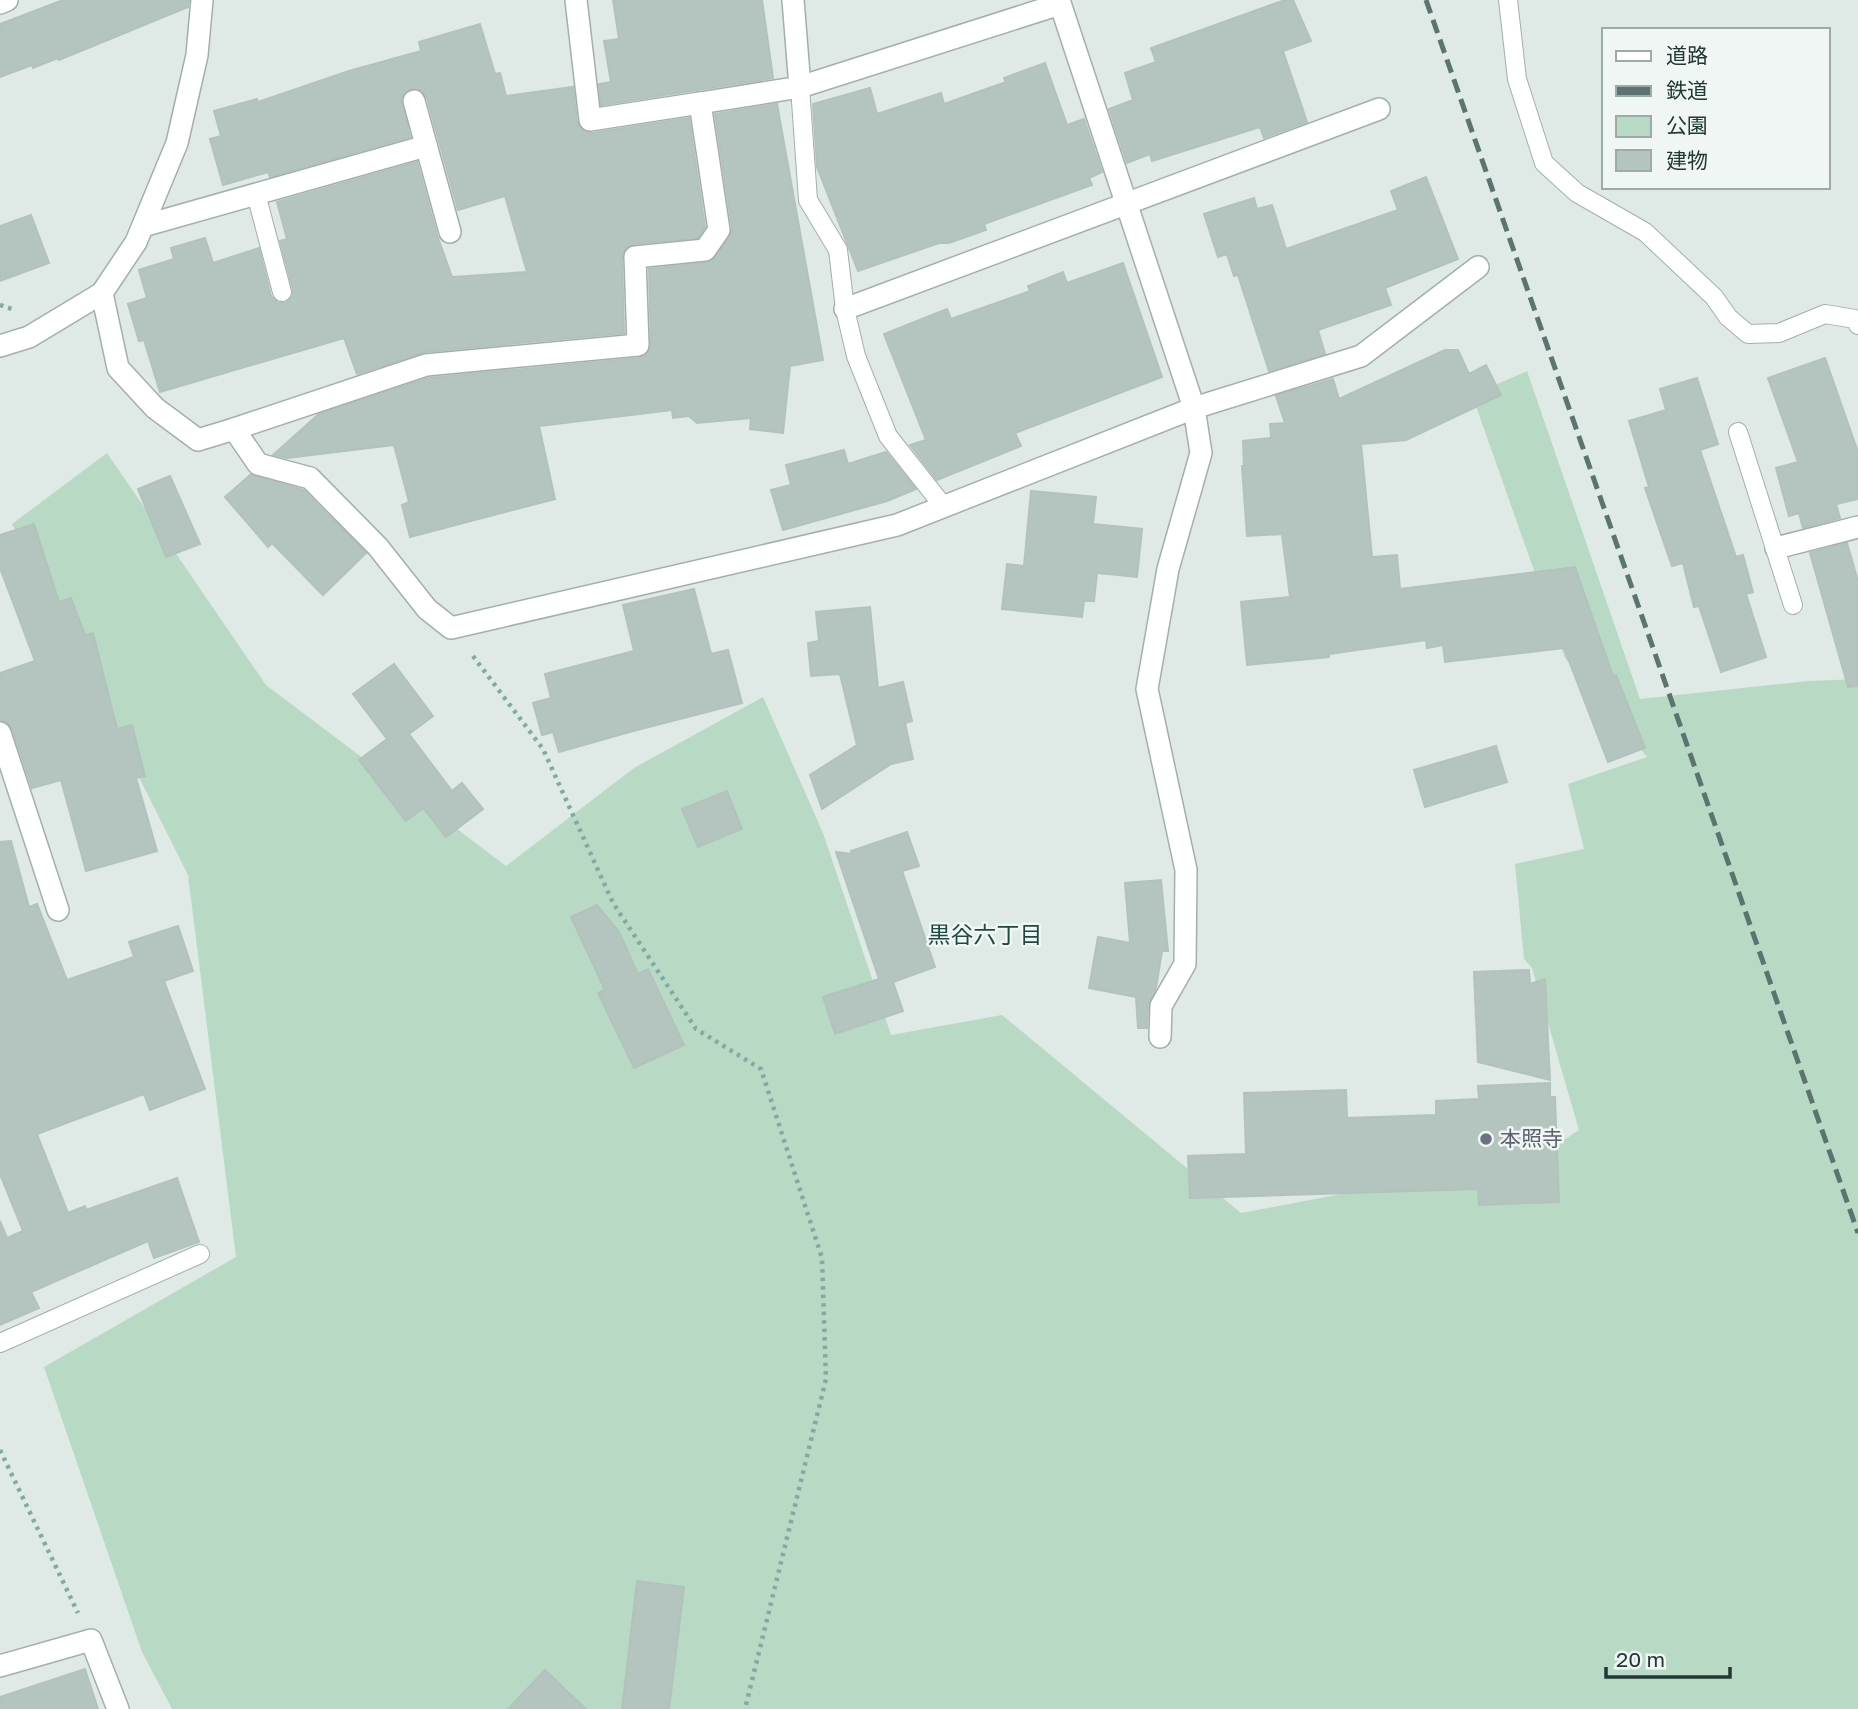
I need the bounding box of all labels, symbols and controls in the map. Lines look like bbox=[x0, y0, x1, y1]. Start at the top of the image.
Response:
legend bbox=[1602, 28, 1830, 189]
text: 道路 bbox=[1666, 42, 1708, 68]
text: 鉄道 bbox=[1666, 77, 1708, 103]
text: 公園 bbox=[1666, 112, 1708, 138]
text: 建物 bbox=[1666, 147, 1708, 173]
district label: 黒谷六丁目 bbox=[928, 920, 1043, 948]
place label: 本照寺 bbox=[1500, 1125, 1563, 1151]
marker: 本照寺 bbox=[1478, 1131, 1494, 1147]
scale bar bbox=[1606, 1636, 1730, 1680]
text: 20 m bbox=[1616, 1646, 1665, 1672]

